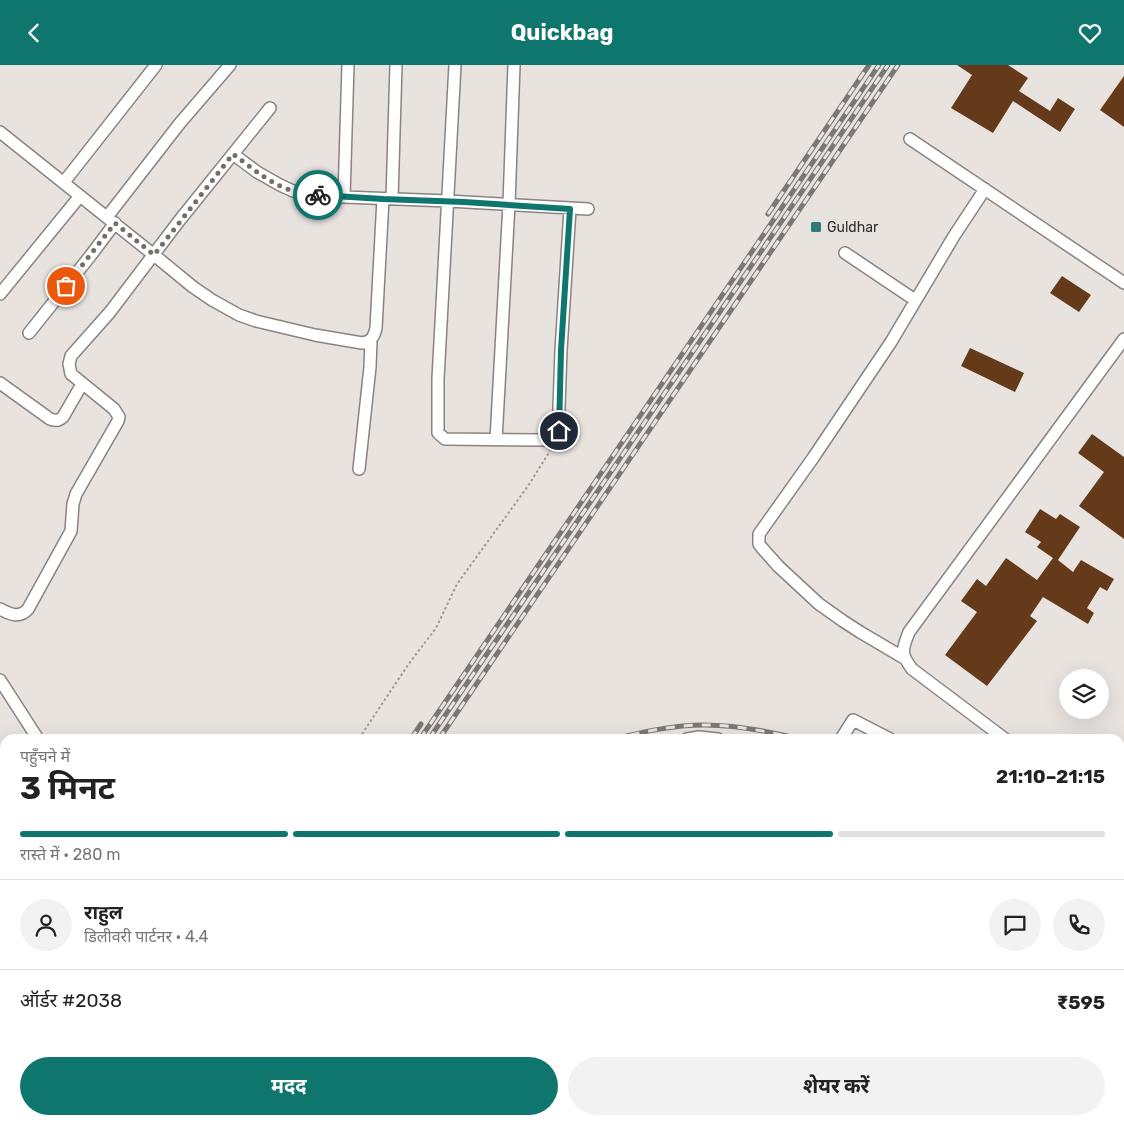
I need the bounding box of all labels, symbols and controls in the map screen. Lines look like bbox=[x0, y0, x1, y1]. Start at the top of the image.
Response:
icon: back bbox=[20, 19, 48, 47]
text: Quickbag bbox=[511, 19, 613, 46]
icon: heart bbox=[1076, 19, 1104, 47]
courier bbox=[293, 170, 343, 220]
icon: bike bbox=[304, 181, 332, 209]
place label: Guldhar bbox=[827, 219, 879, 236]
marker: Guldhar bbox=[809, 220, 823, 234]
pin bbox=[45, 265, 87, 307]
icon: bag bbox=[52, 272, 80, 300]
pin bbox=[538, 410, 580, 452]
icon: home bbox=[545, 417, 573, 445]
map controls bbox=[1059, 669, 1109, 719]
button: layers bbox=[1059, 669, 1109, 719]
text: पहुँचने में bbox=[20, 747, 70, 766]
text: 21:10–21:15 bbox=[996, 765, 1105, 788]
text: 3 मिनट bbox=[20, 769, 115, 807]
text: रास्ते में · 280 m bbox=[20, 845, 121, 864]
button: person bbox=[20, 899, 72, 951]
button: chat bbox=[989, 899, 1041, 951]
button: phone bbox=[1053, 899, 1105, 951]
text: राहुल bbox=[84, 901, 123, 924]
text: डिलीवरी पार्टनर · 4.4 bbox=[84, 927, 208, 946]
text: ऑर्डर #2038 bbox=[20, 989, 122, 1012]
text: ₹595 bbox=[1057, 991, 1105, 1014]
button: मदद bbox=[20, 1057, 558, 1115]
button: शेयर करें bbox=[568, 1057, 1105, 1115]

